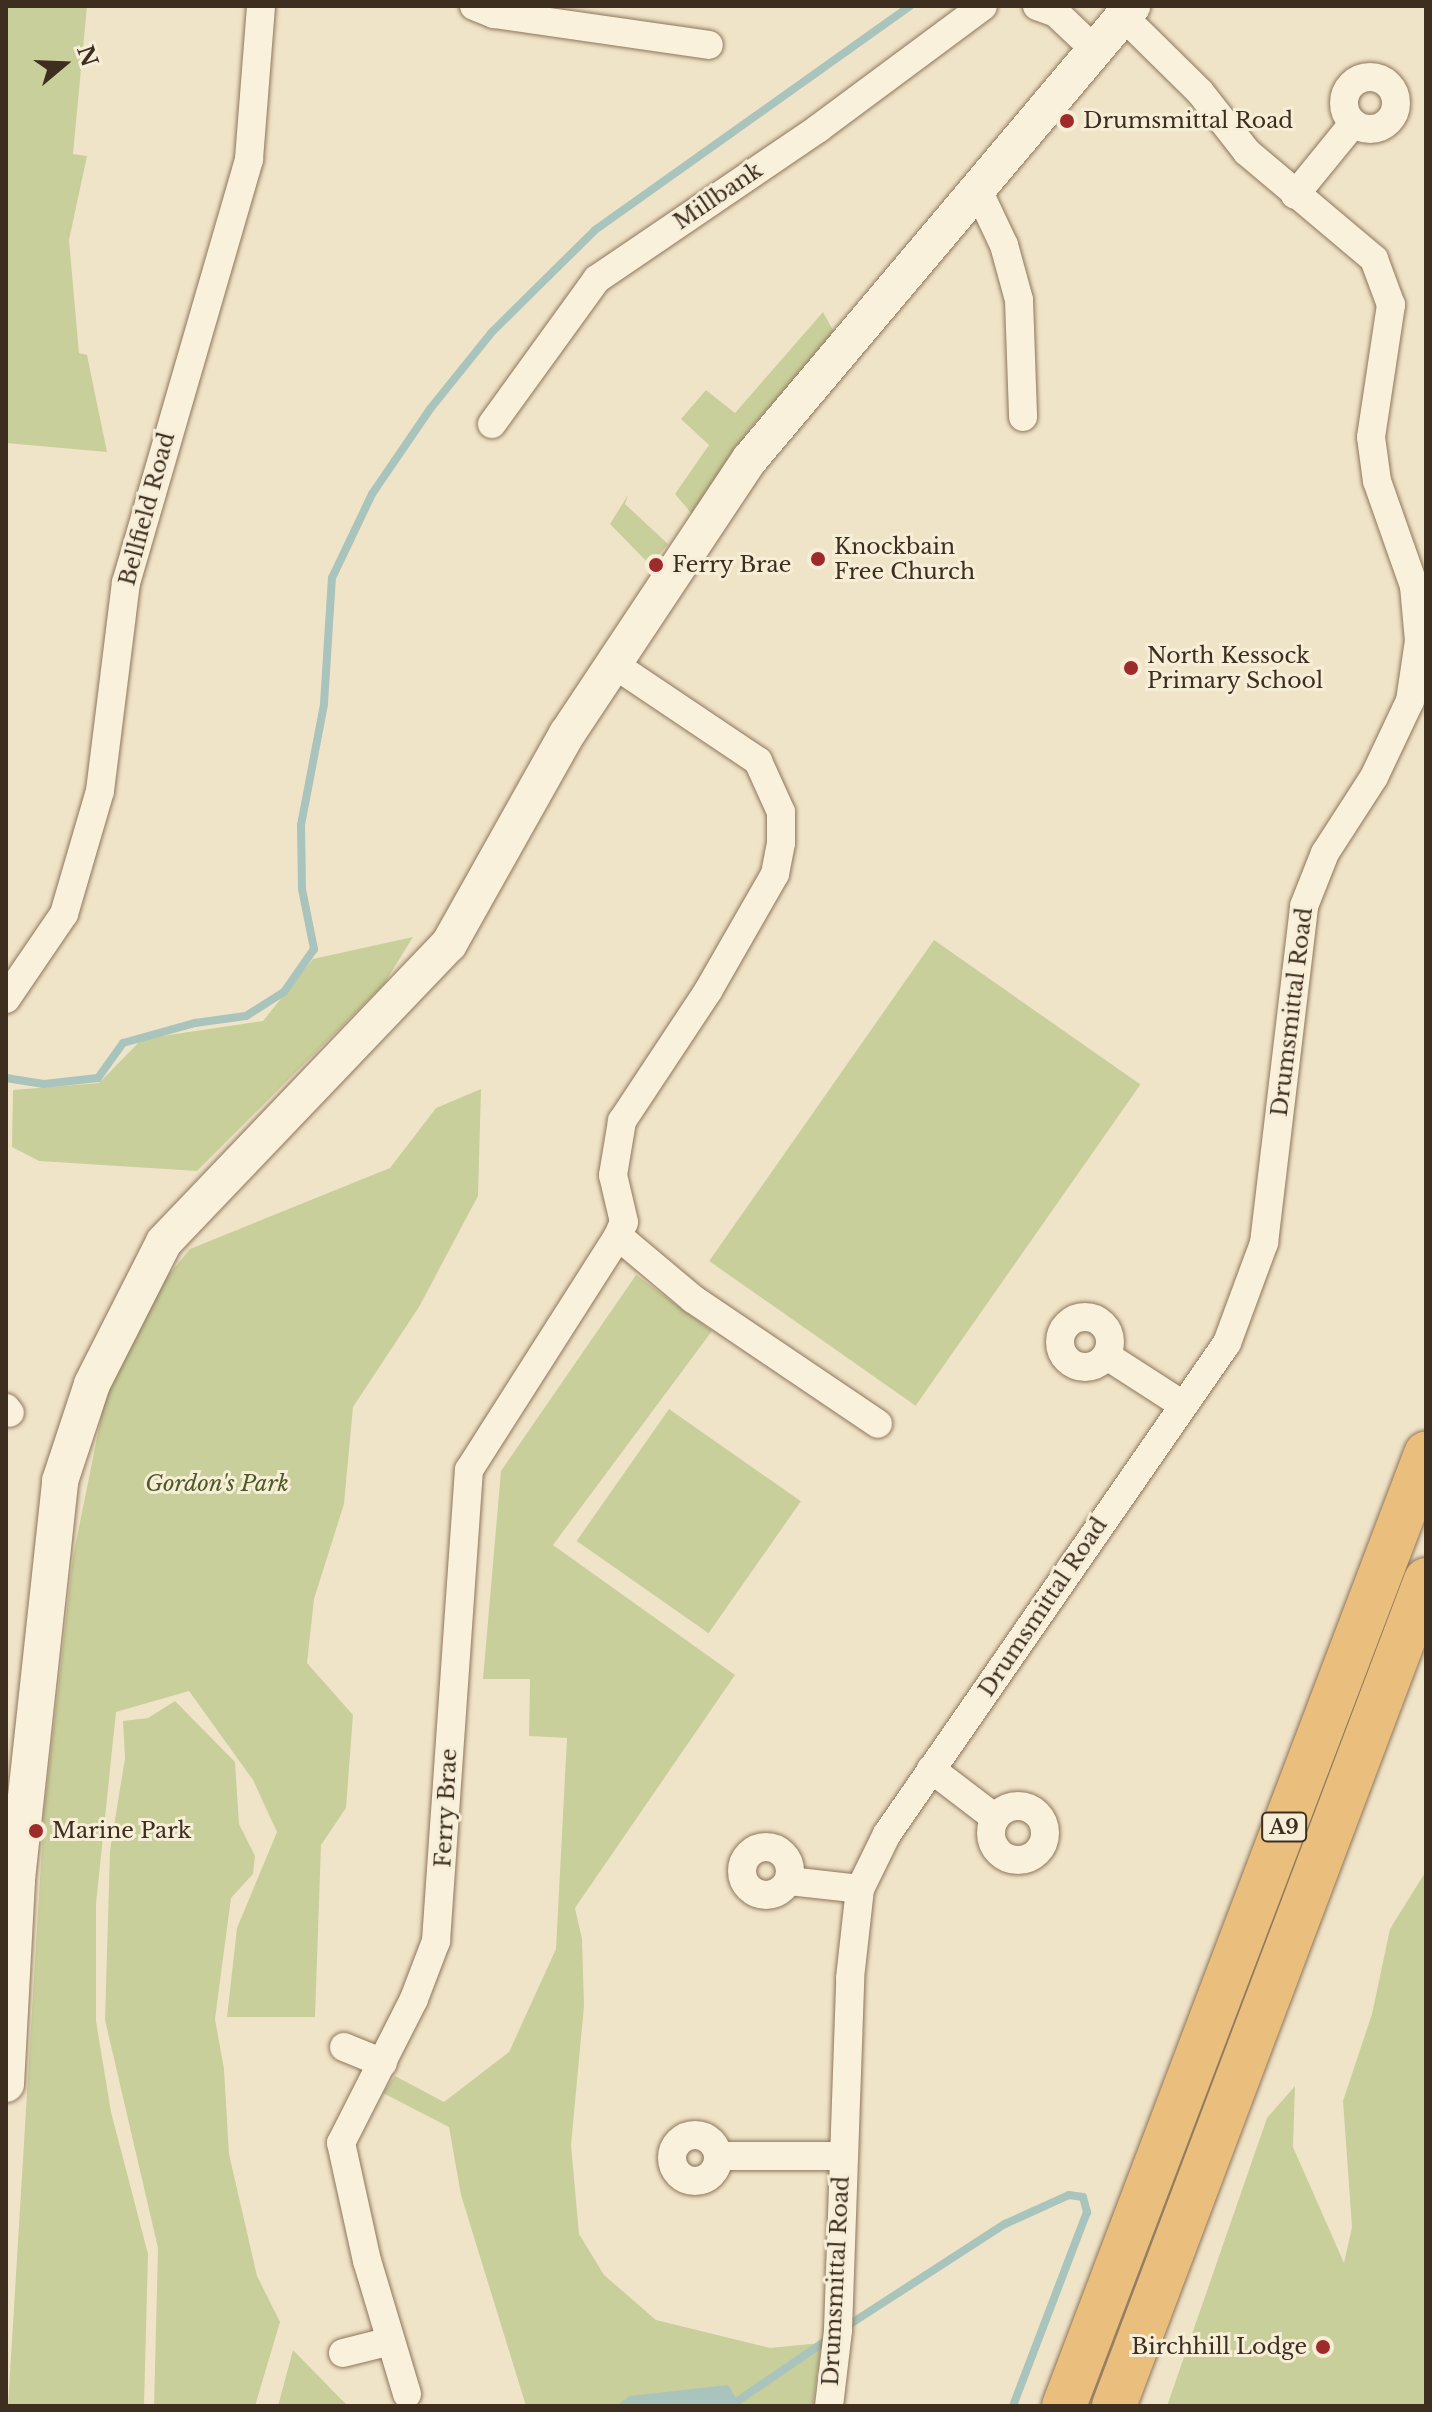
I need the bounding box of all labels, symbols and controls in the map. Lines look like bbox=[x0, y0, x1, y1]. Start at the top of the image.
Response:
north arrow bbox=[24, 24, 104, 104]
text: N bbox=[71, 42, 103, 70]
place label: Drumsmittal Road bbox=[1083, 108, 1293, 134]
marker: Drumsmittal Road bbox=[1058, 112, 1076, 130]
street label: Millbank bbox=[669, 157, 767, 235]
street label: Bellfield Road bbox=[114, 429, 180, 589]
place label: Knockbain Free Church bbox=[834, 533, 975, 584]
marker: Knockbain Free Church bbox=[809, 550, 827, 568]
place label: Ferry Brae bbox=[672, 552, 792, 578]
marker: Ferry Brae bbox=[647, 556, 665, 574]
place label: North Kessock Primary School bbox=[1147, 642, 1324, 694]
marker: North Kessock Primary School bbox=[1122, 659, 1140, 677]
street label: Drumsmittal Road bbox=[1266, 906, 1318, 1118]
park label: Gordon's Park bbox=[145, 1471, 289, 1497]
street label: Drumsmittal Road bbox=[973, 1512, 1113, 1702]
street label: Ferry Brae bbox=[430, 1747, 462, 1869]
road number: A9 bbox=[1260, 1811, 1308, 1843]
place label: Marine Park bbox=[52, 1818, 191, 1844]
marker: Marine Park bbox=[27, 1822, 45, 1840]
street label: Drumsmittal Road bbox=[817, 2175, 855, 2387]
place label: Birchhill Lodge bbox=[1131, 2334, 1307, 2360]
marker: Birchhill Lodge bbox=[1314, 2338, 1332, 2356]

